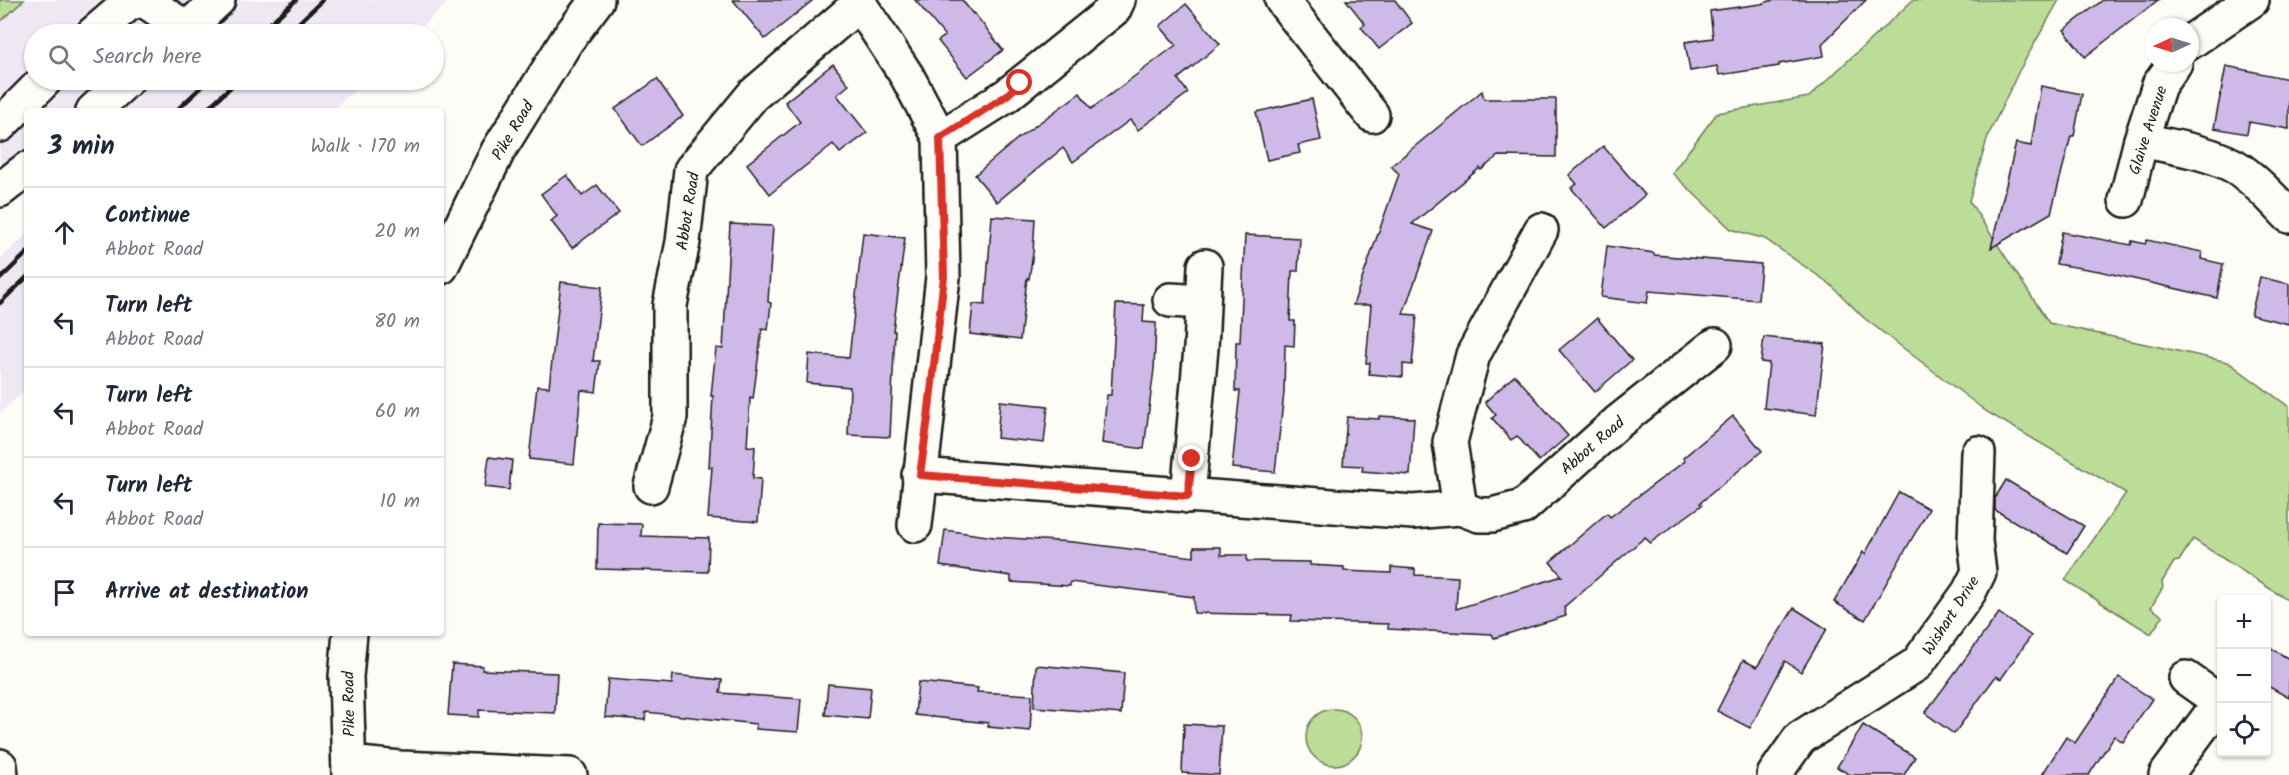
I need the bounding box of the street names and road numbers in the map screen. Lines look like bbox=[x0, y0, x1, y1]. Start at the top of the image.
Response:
street label: Glaive Avenue bbox=[2122, 83, 2175, 178]
street label: Pike Road bbox=[486, 95, 541, 165]
street label: Abbot Road bbox=[670, 170, 707, 252]
street label: Abbot Road bbox=[1555, 410, 1632, 481]
street label: Wishart Drive bbox=[1916, 571, 1986, 661]
street label: Pike Road bbox=[336, 670, 363, 737]

